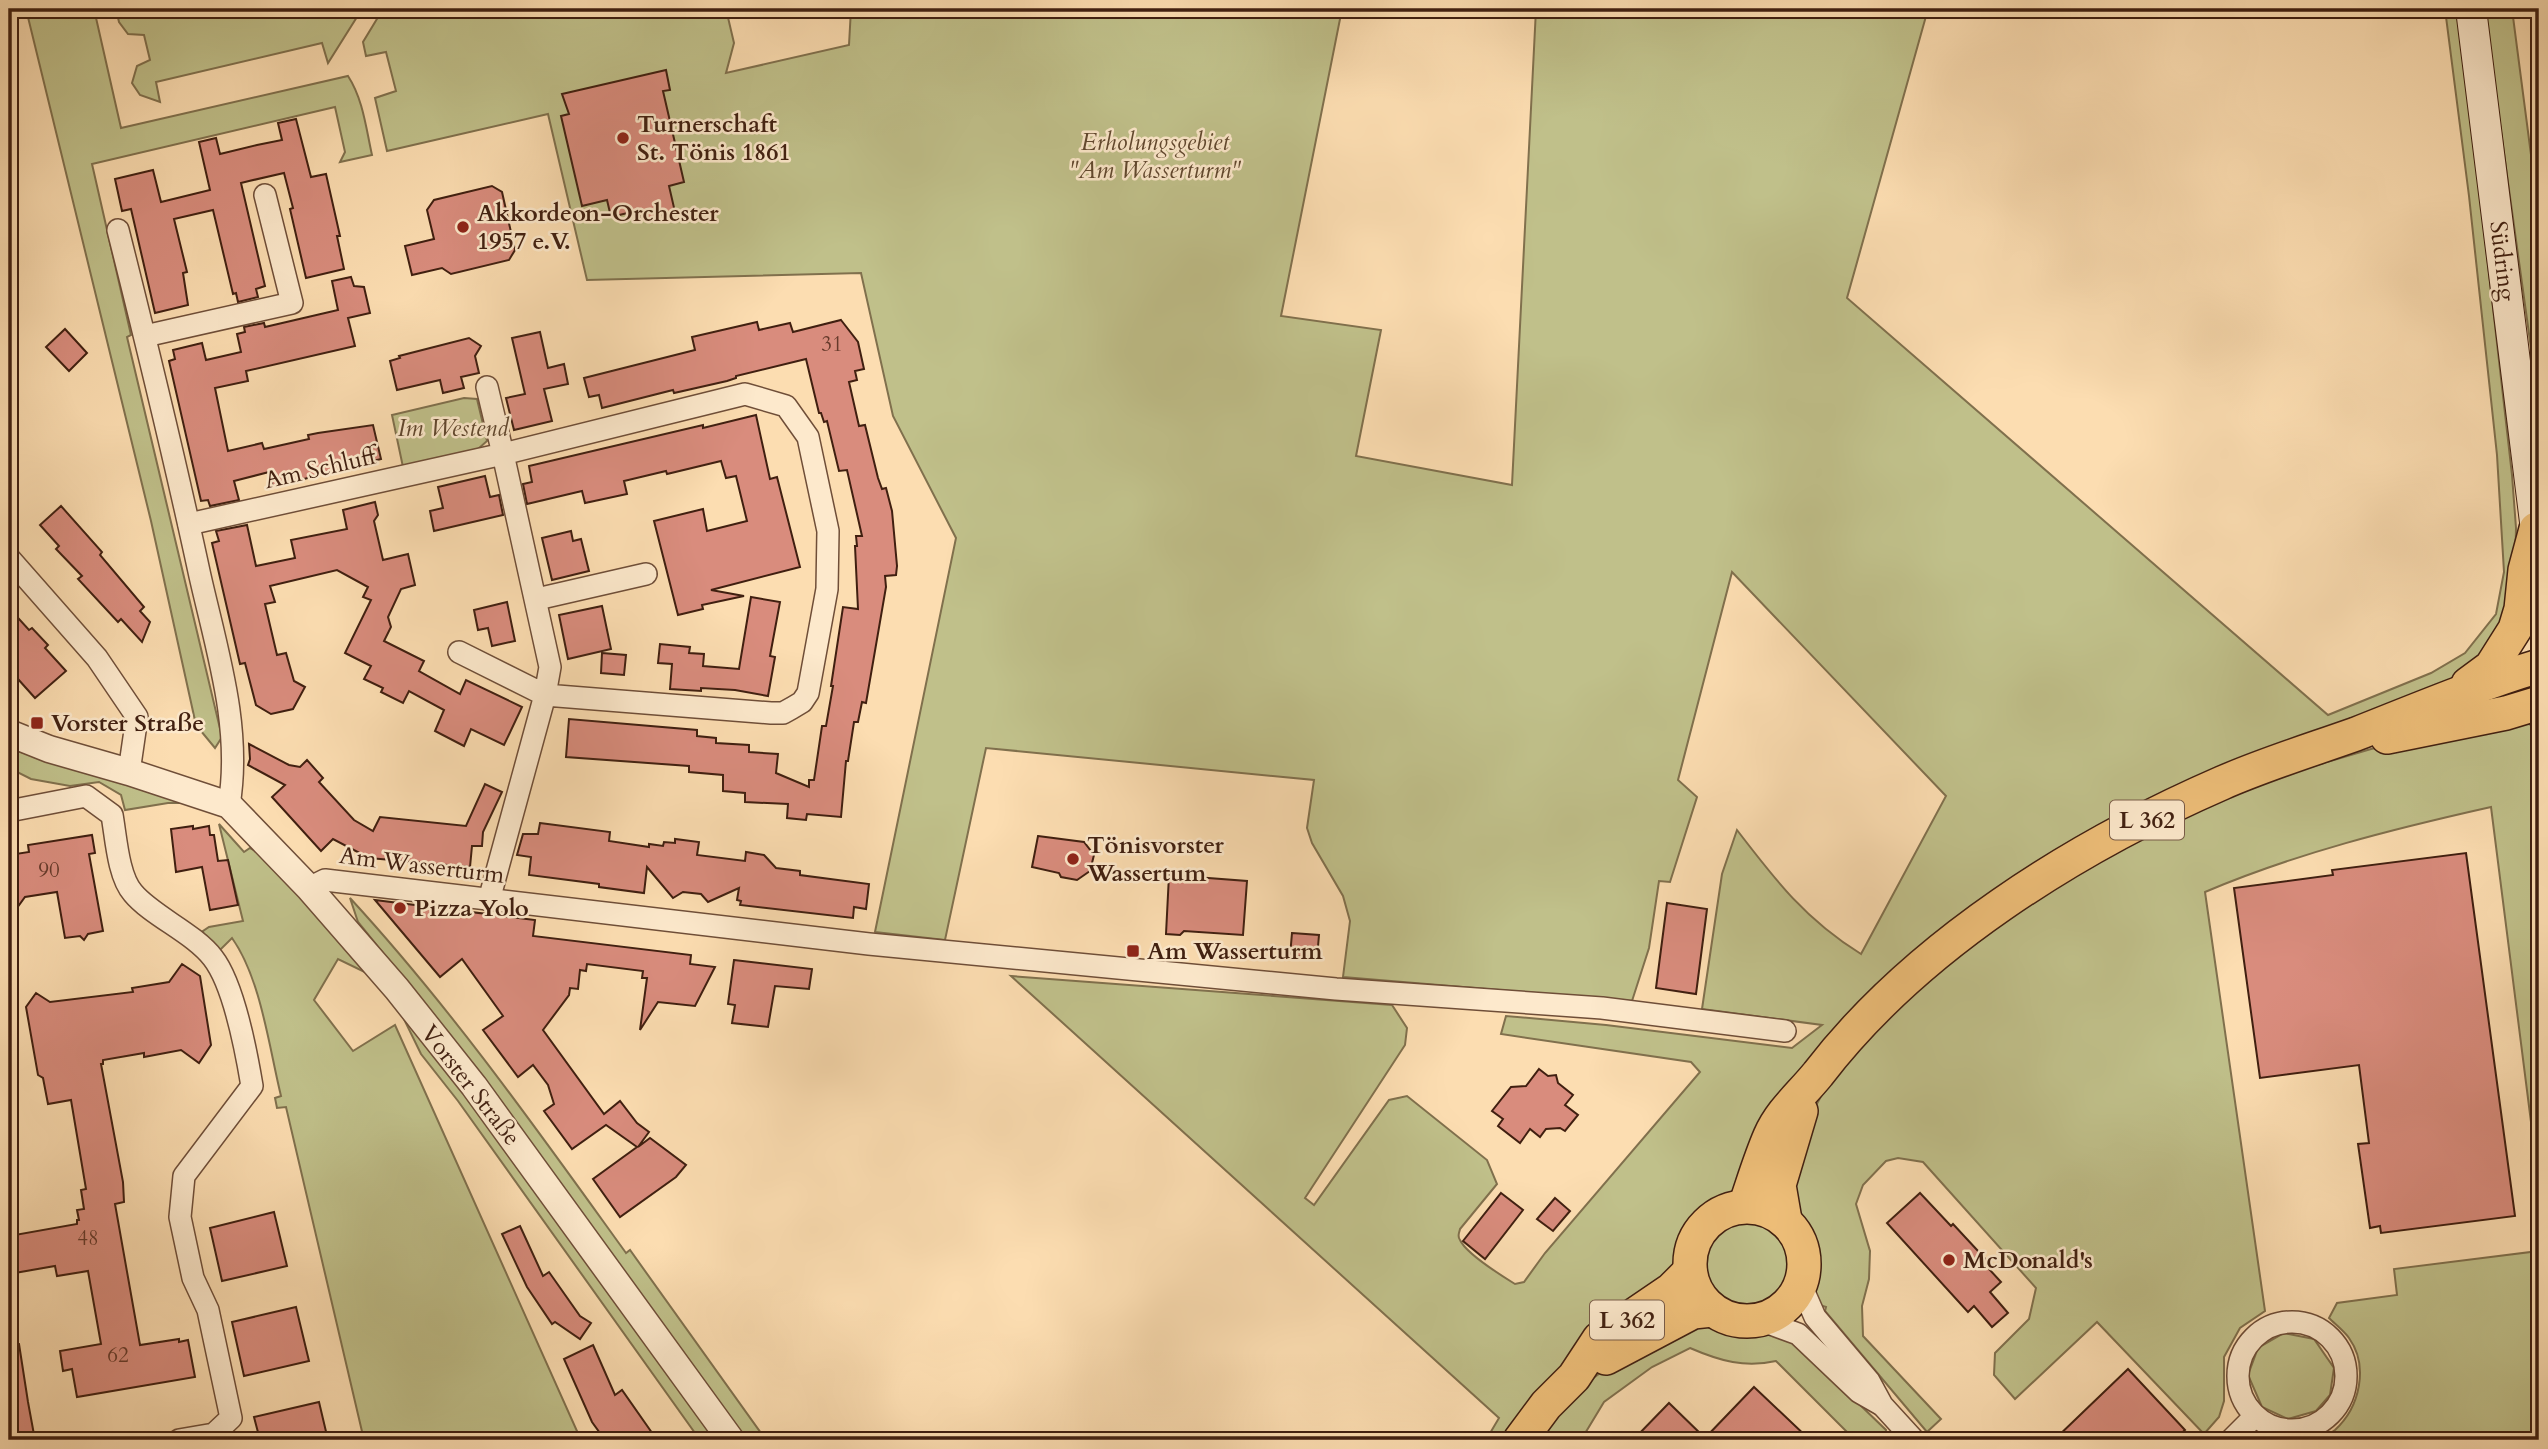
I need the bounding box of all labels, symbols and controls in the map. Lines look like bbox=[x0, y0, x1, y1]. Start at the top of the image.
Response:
place label: Turnerschaft St. Tönis 1861 bbox=[637, 108, 791, 169]
park label: Erholungsgebiet "Am Wasserturm" bbox=[1069, 126, 1241, 187]
marker: Turnerschaft St. Tönis 1861 bbox=[615, 130, 631, 146]
place label: Akkordeon-Orchester 1957 e.V. bbox=[477, 197, 719, 258]
marker: Akkordeon-Orchester 1957 e.V. bbox=[455, 219, 471, 235]
street label: Südring bbox=[2481, 219, 2524, 304]
house number: 31 bbox=[821, 330, 843, 359]
park label: Im Westend bbox=[398, 412, 510, 445]
street label: Am Schluff bbox=[261, 439, 383, 497]
place label: Vorster Straße bbox=[51, 707, 204, 740]
marker: Vorster Straße bbox=[29, 715, 45, 731]
road number: L 362 bbox=[2110, 800, 2184, 840]
place label: Tönisvorster Wassertum bbox=[1086, 829, 1224, 890]
street label: Am Wasserturm bbox=[337, 839, 507, 892]
marker: Tönisvorster Wassertum bbox=[1065, 851, 1081, 867]
house number: 90 bbox=[38, 856, 60, 885]
place label: Pizza Yolo bbox=[414, 892, 529, 925]
marker: Pizza Yolo bbox=[392, 900, 408, 916]
place label: Am Wasserturm bbox=[1147, 935, 1324, 968]
marker: Am Wasserturm bbox=[1125, 943, 1141, 959]
street label: Vorster Straße bbox=[413, 1018, 528, 1153]
house number: 48 bbox=[77, 1224, 99, 1253]
place label: McDonald's bbox=[1963, 1244, 2093, 1277]
marker: McDonald's bbox=[1941, 1252, 1957, 1268]
road number: L 362 bbox=[1590, 1301, 1664, 1340]
house number: 62 bbox=[107, 1341, 129, 1370]

